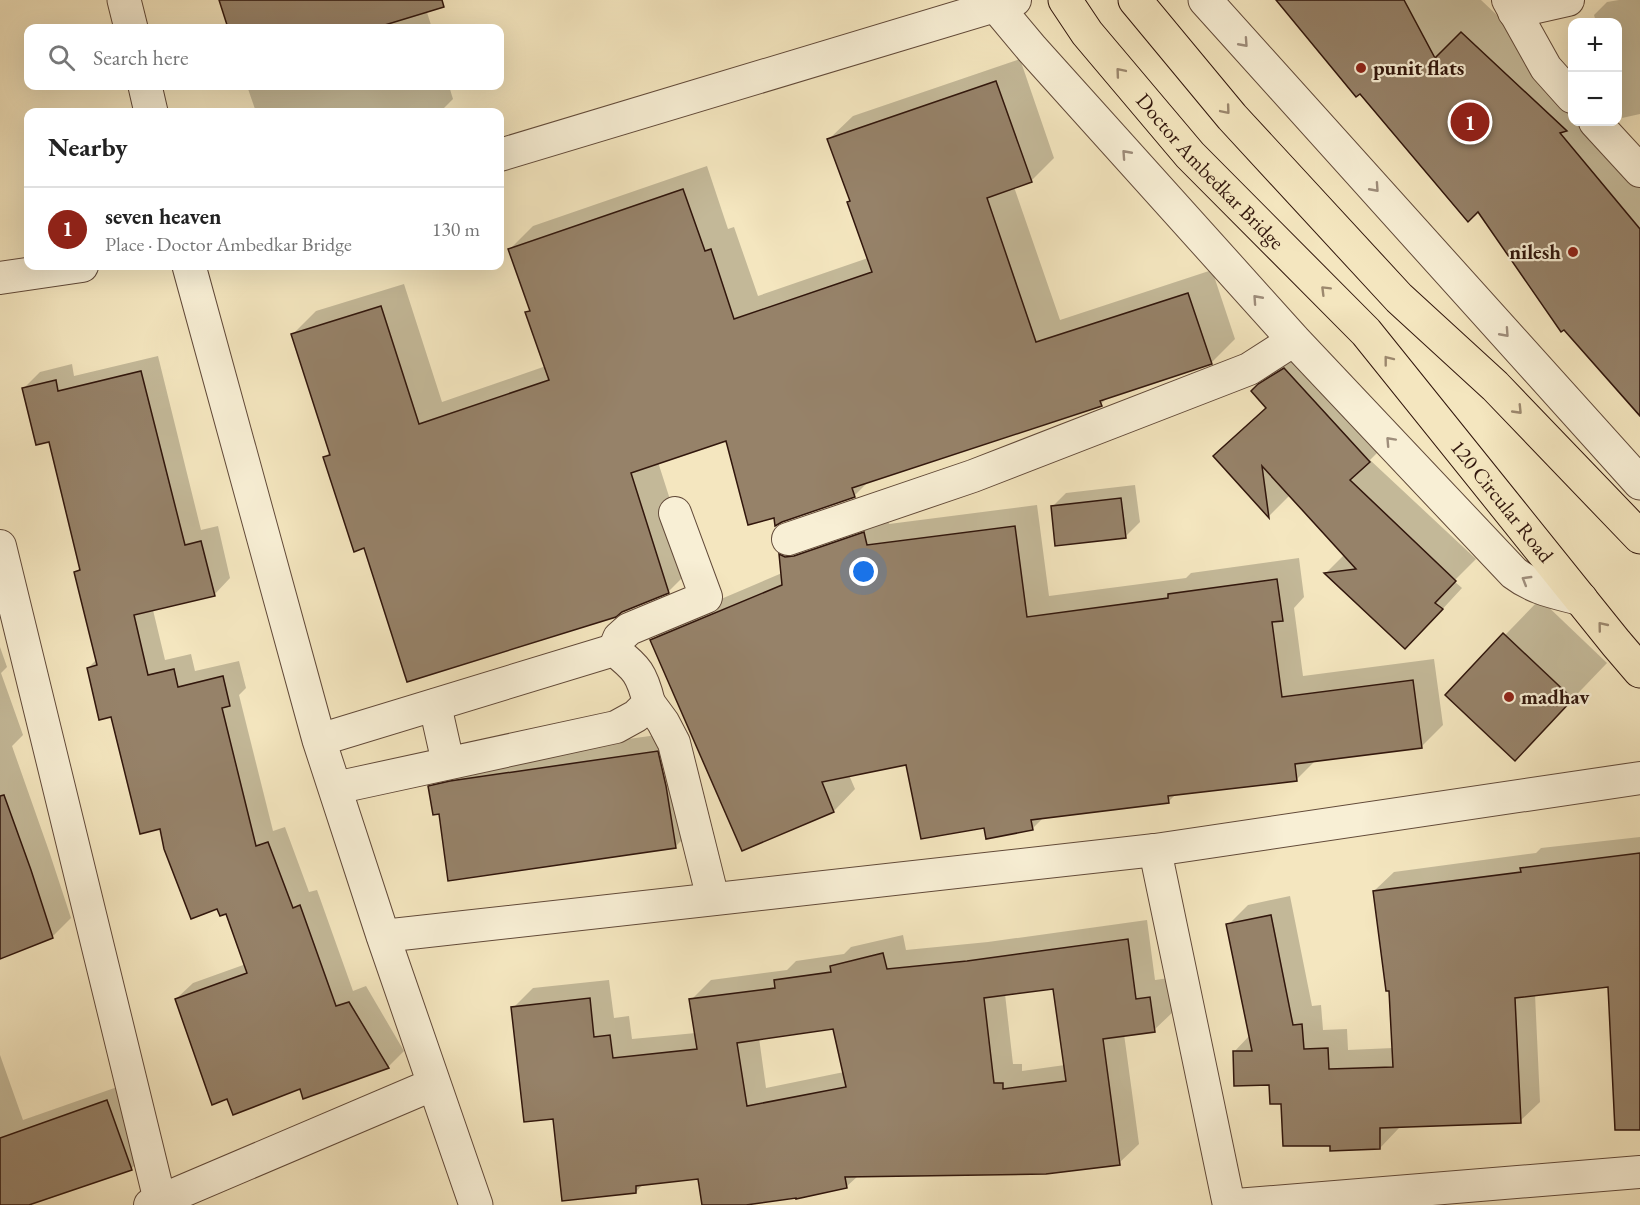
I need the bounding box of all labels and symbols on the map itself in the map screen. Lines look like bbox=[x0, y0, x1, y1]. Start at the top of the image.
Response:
one-way arrow bbox=[1237, 37, 1248, 47]
place label: punit flats bbox=[1373, 54, 1464, 81]
marker: punit flats bbox=[1354, 61, 1368, 75]
one-way arrow bbox=[1116, 68, 1127, 79]
street label: Doctor Ambedkar Bridge bbox=[1130, 87, 1290, 255]
pin: 1 bbox=[1450, 100, 1490, 144]
one-way arrow bbox=[1218, 103, 1229, 114]
one-way arrow bbox=[1122, 150, 1133, 160]
one-way arrow bbox=[1368, 181, 1379, 192]
place label: nilesh bbox=[1509, 238, 1561, 265]
marker: nilesh bbox=[1566, 245, 1580, 259]
one-way arrow bbox=[1321, 287, 1332, 298]
one-way arrow bbox=[1253, 295, 1264, 305]
one-way arrow bbox=[1498, 326, 1509, 337]
one-way arrow bbox=[1384, 355, 1395, 366]
one-way arrow bbox=[1511, 403, 1522, 413]
street label: 120 Circular Road bbox=[1445, 434, 1560, 568]
one-way arrow bbox=[1386, 438, 1397, 449]
your location bbox=[849, 557, 878, 586]
one-way arrow bbox=[1521, 577, 1532, 588]
one-way arrow bbox=[1599, 622, 1610, 633]
place label: madhav bbox=[1521, 683, 1590, 710]
marker: madhav bbox=[1502, 690, 1516, 704]

